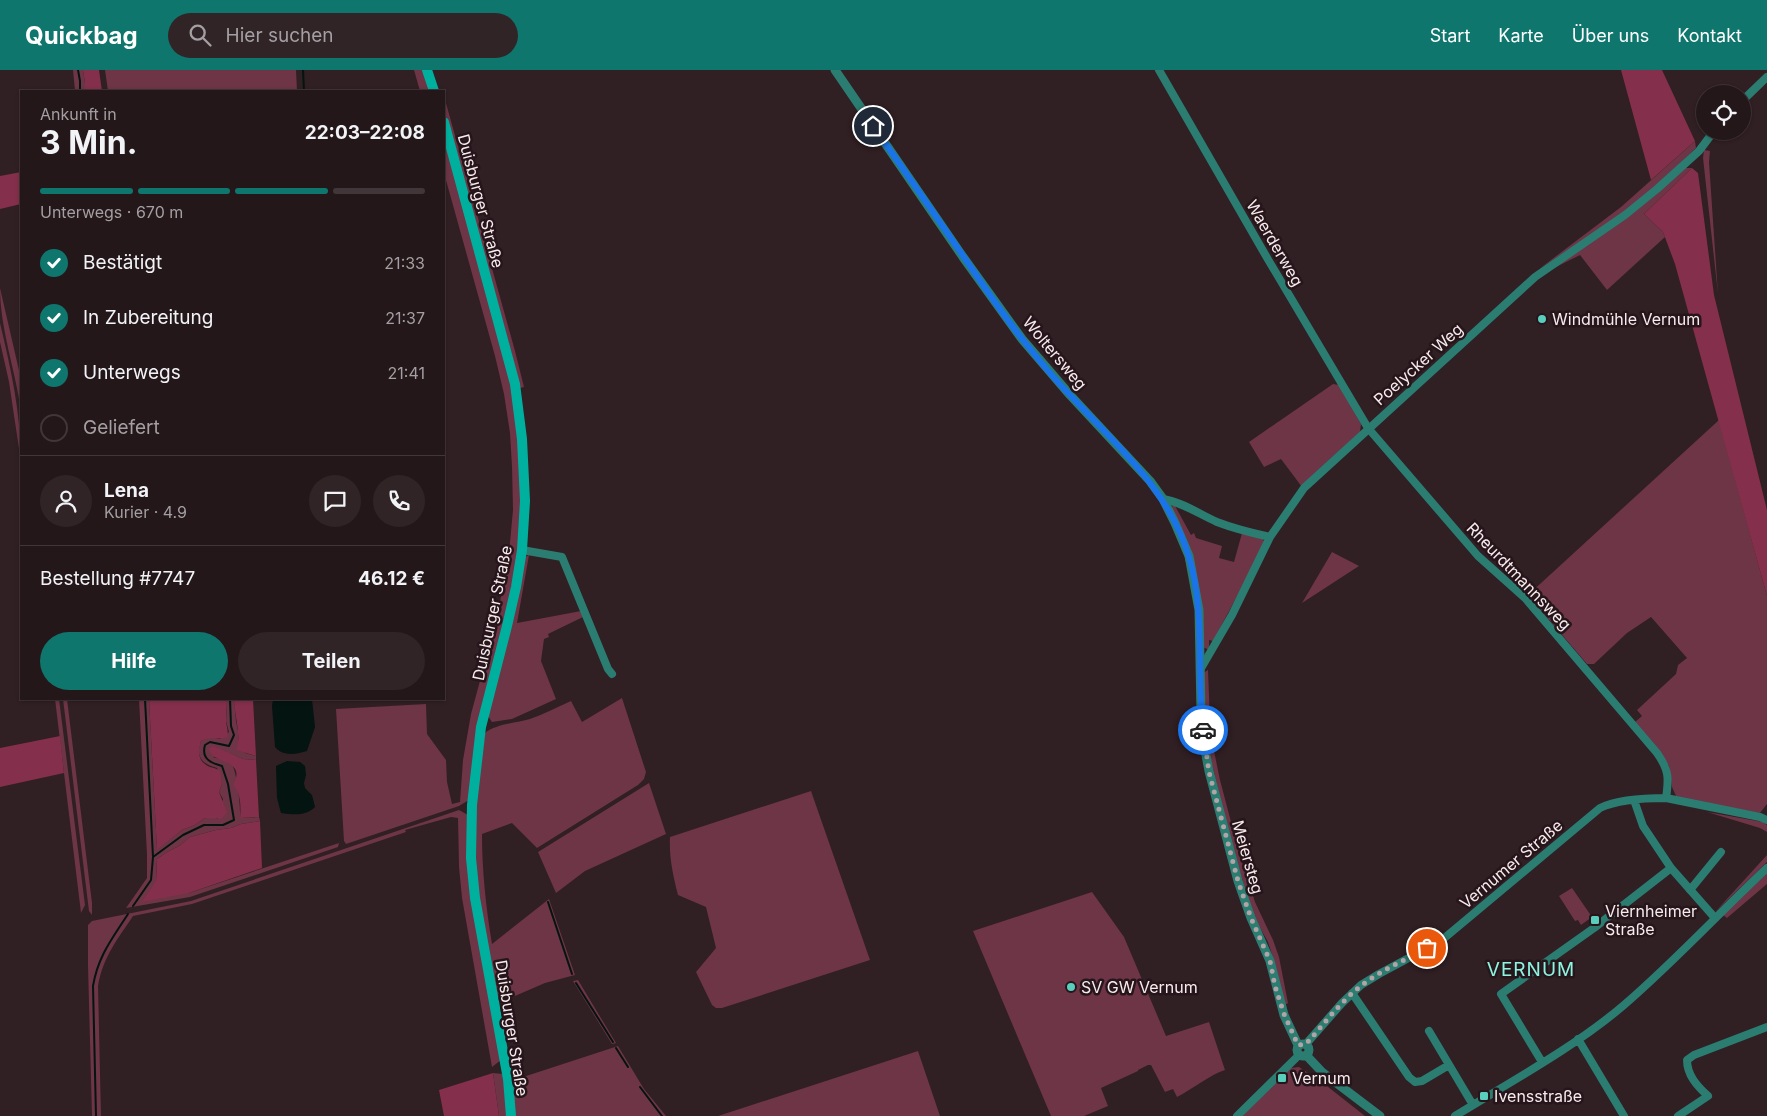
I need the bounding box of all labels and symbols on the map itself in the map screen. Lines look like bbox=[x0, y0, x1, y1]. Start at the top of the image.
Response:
pin bbox=[852, 105, 894, 147]
street label: Duisburger Straße bbox=[454, 132, 508, 270]
street label: Waerderweg bbox=[1242, 196, 1308, 290]
place label: Windmühle Vernum bbox=[1552, 309, 1700, 329]
street label: Woltersweg bbox=[1019, 312, 1091, 394]
marker: Windmühle Vernum bbox=[1536, 313, 1548, 325]
street label: Poelycker Weg bbox=[1369, 319, 1467, 409]
street label: Rheurdtmannsweg bbox=[1463, 518, 1575, 634]
street label: Duisburger Straße bbox=[468, 544, 516, 682]
courier bbox=[1178, 705, 1228, 755]
street label: Vernumer Straße bbox=[1455, 815, 1567, 913]
street label: Meiersteg bbox=[1228, 818, 1268, 896]
place label: Viernheimer Straße bbox=[1605, 901, 1697, 939]
marker: Viernheimer Straße bbox=[1589, 914, 1601, 926]
pin bbox=[1406, 927, 1448, 969]
street label: Duisburger Straße bbox=[491, 958, 533, 1098]
district label: VERNUM bbox=[1487, 958, 1575, 981]
place label: SV GW Vernum bbox=[1081, 977, 1198, 997]
marker: SV GW Vernum bbox=[1065, 981, 1077, 993]
place label: Vernum bbox=[1292, 1068, 1351, 1088]
marker: Vernum bbox=[1276, 1072, 1288, 1084]
place label: Ivensstraße bbox=[1494, 1086, 1582, 1106]
marker: Ivensstraße bbox=[1478, 1090, 1490, 1102]

